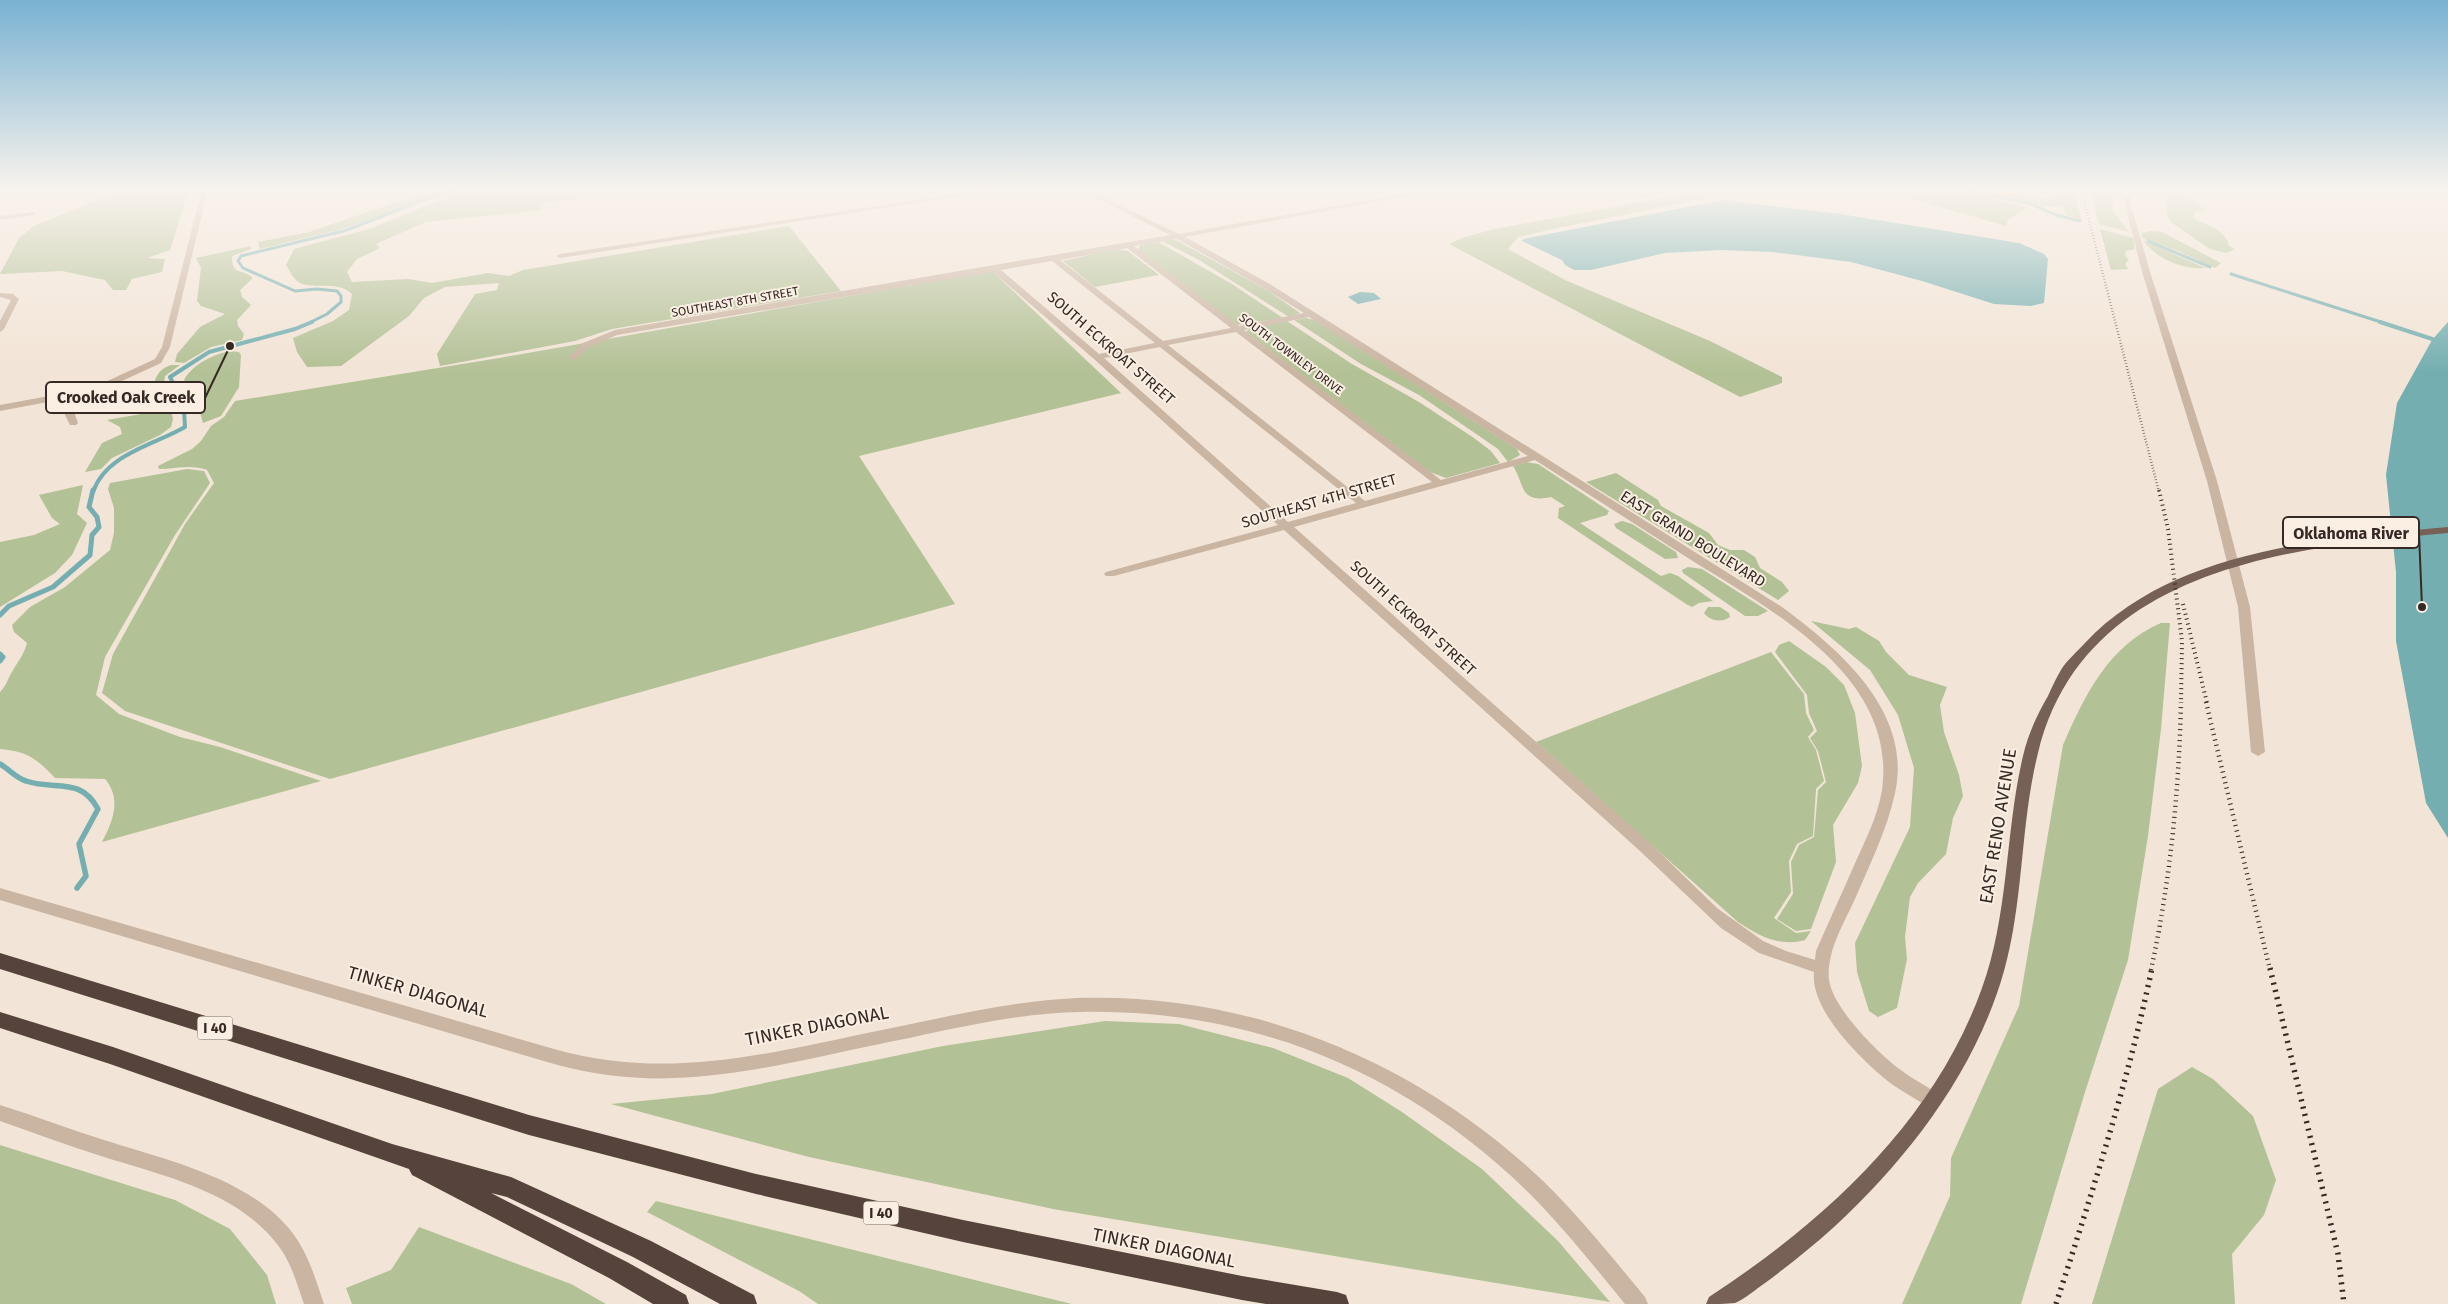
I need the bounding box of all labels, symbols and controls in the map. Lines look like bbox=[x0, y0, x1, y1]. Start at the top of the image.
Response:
street label: SOUTHEAST 8TH STREET bbox=[670, 284, 800, 320]
street label: SOUTH ECKROAT STREET bbox=[1044, 288, 1178, 408]
street label: SOUTH TOWNLEY DRIVE bbox=[1236, 310, 1346, 398]
callout: Crooked Oak Creek bbox=[46, 382, 205, 413]
text: Crooked Oak Creek bbox=[57, 388, 195, 407]
street label: SOUTHEAST 4TH STREET bbox=[1239, 470, 1399, 532]
street label: EAST GRAND BOULEVARD bbox=[1617, 487, 1769, 591]
callout: Oklahoma River bbox=[2283, 517, 2419, 548]
text: Oklahoma River bbox=[2293, 524, 2409, 543]
street label: SOUTH ECKROAT STREET bbox=[1347, 557, 1480, 679]
street label: EAST RENO AVENUE bbox=[1975, 747, 2021, 905]
street label: TINKER DIAGONAL bbox=[345, 961, 491, 1023]
street label: TINKER DIAGONAL bbox=[744, 1001, 890, 1051]
road number: I 40 bbox=[198, 1016, 232, 1040]
road number: I 40 bbox=[864, 1202, 898, 1224]
street label: TINKER DIAGONAL bbox=[1091, 1223, 1237, 1273]

